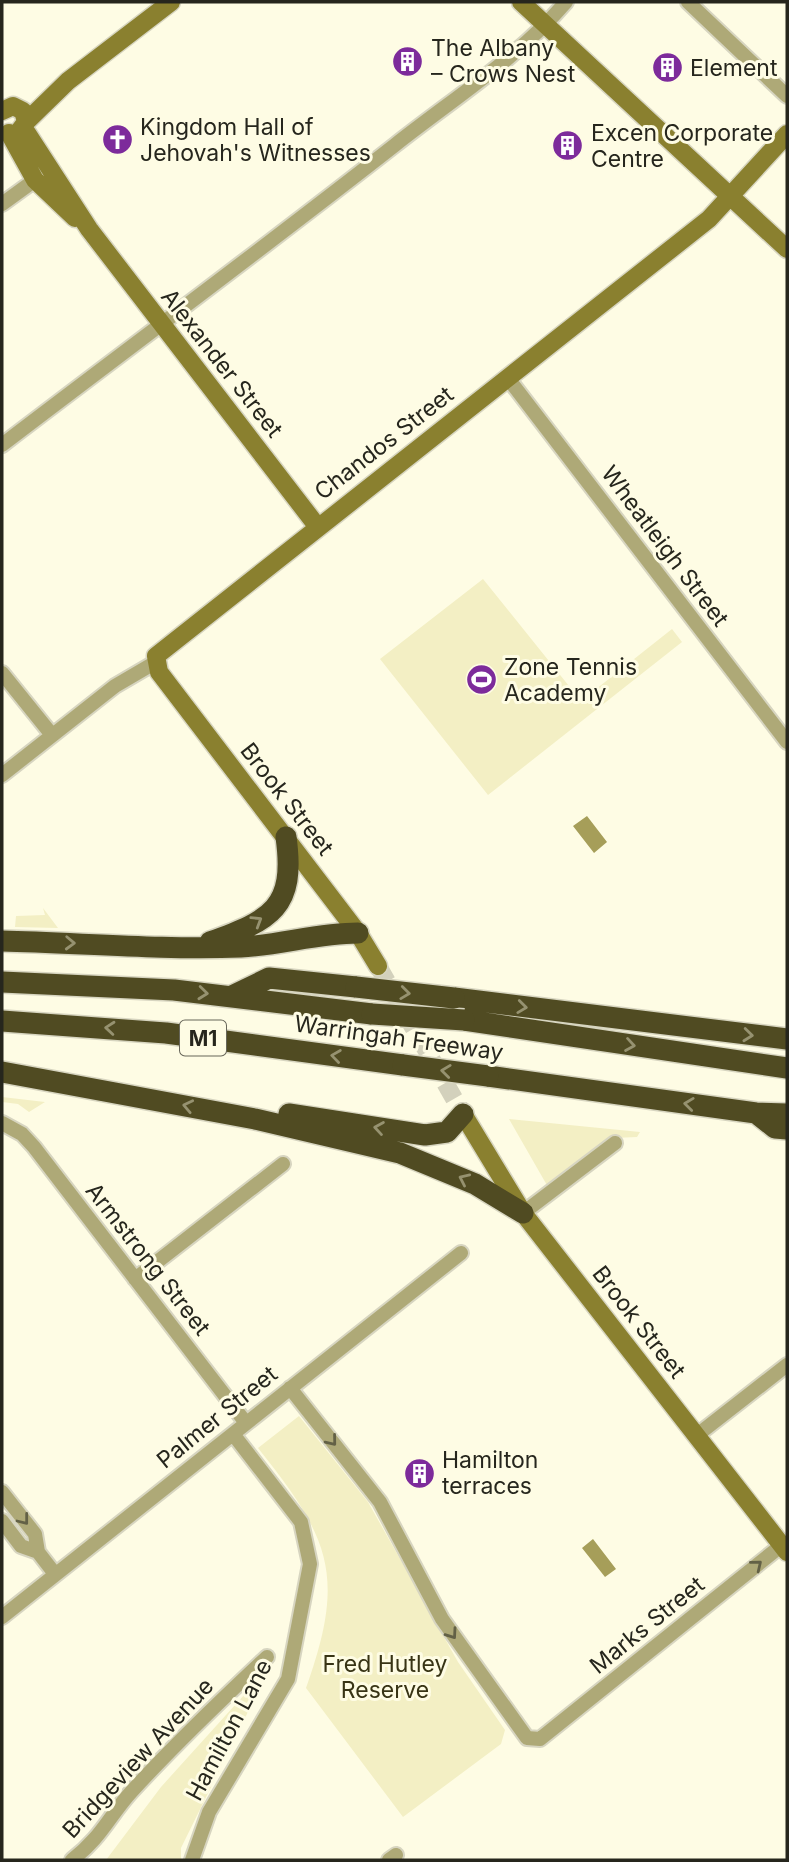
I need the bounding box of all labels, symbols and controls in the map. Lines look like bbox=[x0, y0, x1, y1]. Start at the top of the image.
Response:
place label: The Albany – Crows Nest bbox=[431, 34, 576, 88]
building icon: The Albany – Crows Nest bbox=[391, 44, 425, 78]
building icon: Element bbox=[650, 51, 684, 85]
place label: Element bbox=[690, 54, 778, 82]
place label: Kingdom Hall of Jehovah's Witnesses bbox=[140, 113, 371, 167]
place label: Excen Corporate Centre bbox=[591, 119, 773, 173]
church icon: Kingdom Hall of Jehovah's Witnesses bbox=[100, 123, 134, 157]
building icon: Excen Corporate Centre bbox=[551, 129, 585, 163]
street label: Alexander Street bbox=[155, 283, 289, 443]
street label: Chandos Street bbox=[309, 380, 459, 506]
street label: Wheatleigh Street bbox=[595, 460, 735, 632]
place label: Zone Tennis Academy bbox=[504, 653, 637, 707]
sports icon: Zone Tennis Academy bbox=[464, 663, 498, 697]
street label: Brook Street bbox=[234, 737, 340, 861]
one-way arrow bbox=[250, 917, 263, 930]
one-way arrow bbox=[65, 935, 76, 950]
one-way arrow bbox=[197, 985, 209, 1000]
one-way arrow bbox=[399, 985, 411, 1000]
one-way arrow bbox=[516, 999, 528, 1014]
street label: Warringah Freeway bbox=[293, 1009, 505, 1067]
one-way arrow bbox=[104, 1020, 116, 1035]
road number: M1 bbox=[180, 1020, 226, 1056]
one-way arrow bbox=[742, 1027, 753, 1042]
one-way arrow bbox=[624, 1037, 636, 1052]
one-way arrow bbox=[330, 1049, 342, 1064]
one-way arrow bbox=[440, 1064, 452, 1079]
one-way arrow bbox=[683, 1097, 695, 1112]
one-way arrow bbox=[182, 1100, 194, 1115]
one-way arrow bbox=[373, 1121, 385, 1136]
one-way arrow bbox=[459, 1173, 471, 1187]
street label: Armstrong Street bbox=[80, 1177, 217, 1341]
street label: Brook Street bbox=[586, 1260, 692, 1384]
street label: Palmer Street bbox=[151, 1360, 283, 1474]
one-way arrow bbox=[324, 1433, 337, 1445]
place label: Hamilton terraces bbox=[442, 1446, 538, 1500]
building icon: Hamilton terraces bbox=[402, 1456, 436, 1490]
one-way arrow bbox=[16, 1512, 29, 1525]
one-way arrow bbox=[748, 1561, 761, 1573]
street label: Marks Street bbox=[584, 1570, 710, 1680]
one-way arrow bbox=[444, 1626, 456, 1639]
park label: Fred Hutley Reserve bbox=[323, 1650, 447, 1704]
street label: Hamilton Lane bbox=[180, 1655, 278, 1805]
street label: Bridgeview Avenue bbox=[57, 1672, 219, 1844]

